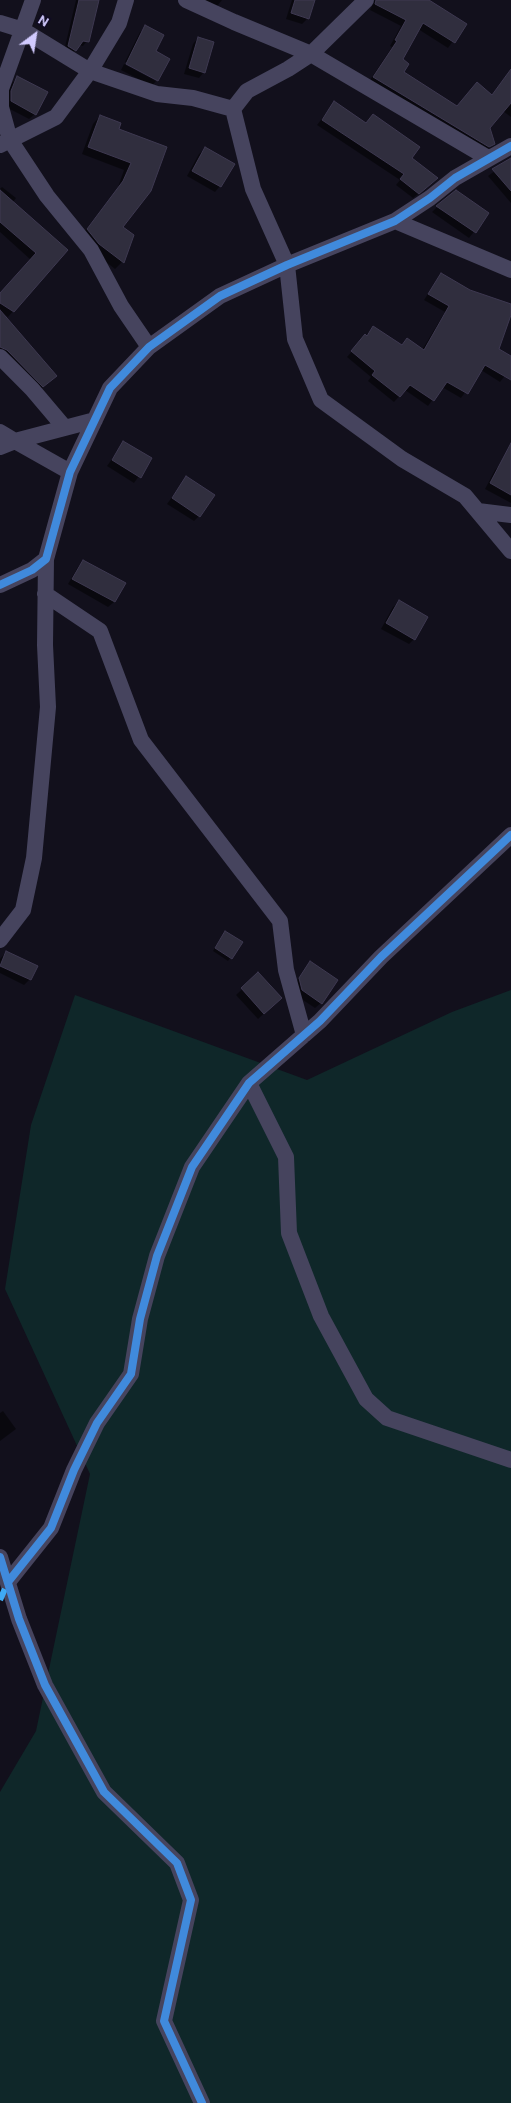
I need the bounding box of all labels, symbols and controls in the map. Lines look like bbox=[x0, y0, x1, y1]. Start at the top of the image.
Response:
north arrow bbox=[10, 10, 60, 60]
text: N bbox=[34, 12, 52, 32]

